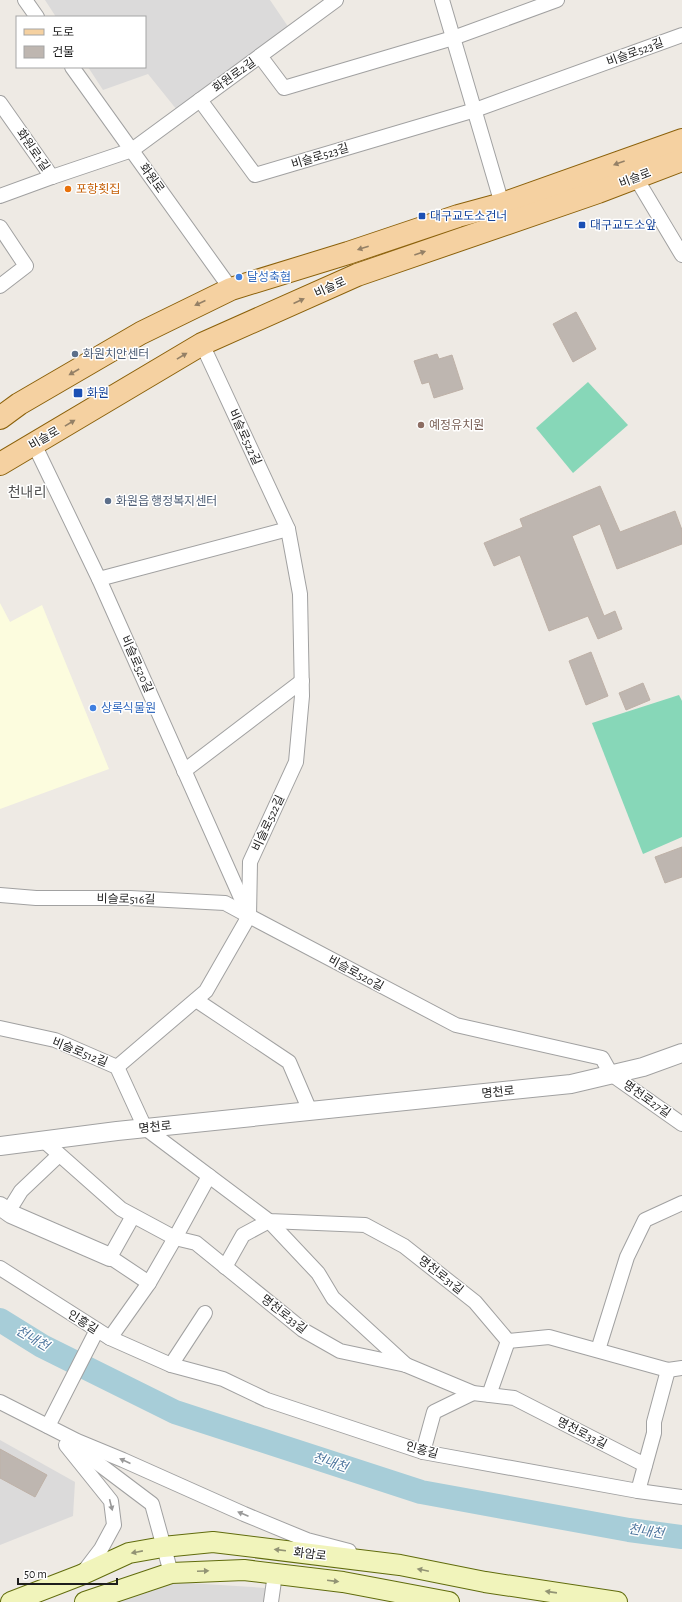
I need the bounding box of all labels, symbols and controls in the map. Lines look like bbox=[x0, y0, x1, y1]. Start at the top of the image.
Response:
legend bbox=[16, 16, 146, 68]
text: 도로 bbox=[52, 26, 74, 38]
street label: 비슬로523길 bbox=[605, 36, 665, 68]
text: 건물 bbox=[52, 46, 74, 58]
street label: 화원로2길 bbox=[210, 56, 258, 94]
street label: 화원로1길 bbox=[14, 127, 52, 173]
street label: 비슬로523길 bbox=[290, 142, 350, 170]
one-way arrow bbox=[613, 160, 625, 166]
street label: 화원로 bbox=[137, 161, 167, 195]
street label: 비슬로 bbox=[617, 166, 653, 190]
place label: 포항횟집 bbox=[76, 182, 120, 195]
marker: 포항횟집 bbox=[63, 184, 73, 194]
place label: 대구교도소건너 bbox=[430, 210, 507, 222]
marker: 대구교도소건너 bbox=[417, 211, 427, 221]
place label: 대구교도소앞 bbox=[590, 219, 656, 231]
marker: 대구교도소앞 bbox=[577, 220, 587, 230]
one-way arrow bbox=[357, 245, 369, 251]
one-way arrow bbox=[414, 250, 426, 256]
place label: 달성축협 bbox=[247, 271, 291, 283]
marker: 달성축협 bbox=[234, 272, 244, 282]
street label: 비슬로 bbox=[312, 275, 348, 299]
one-way arrow bbox=[294, 298, 305, 304]
one-way arrow bbox=[195, 300, 206, 306]
place label: 화원치안센터 bbox=[83, 348, 149, 360]
marker: 화원치안센터 bbox=[70, 349, 80, 359]
one-way arrow bbox=[176, 353, 188, 360]
one-way arrow bbox=[68, 368, 80, 375]
marker: 화원 bbox=[72, 387, 84, 399]
place label: 화원 bbox=[87, 387, 109, 399]
street label: 비슬로522길 bbox=[227, 407, 263, 467]
one-way arrow bbox=[64, 419, 76, 426]
place label: 예정유치원 bbox=[429, 419, 484, 431]
marker: 예정유치원 bbox=[416, 420, 426, 430]
street label: 비슬로 bbox=[27, 425, 61, 451]
district label: 천내리 bbox=[8, 484, 46, 500]
place label: 화원읍 행정복지센터 bbox=[116, 495, 217, 507]
marker: 화원읍 행정복지센터 bbox=[103, 496, 113, 506]
street label: 비슬로520길 bbox=[119, 634, 155, 694]
place label: 상록식물원 bbox=[101, 702, 156, 714]
marker: 상록식물원 bbox=[88, 703, 98, 713]
street label: 비슬로522길 bbox=[250, 793, 286, 853]
street label: 비슬로516길 bbox=[96, 892, 156, 906]
street label: 비슬로520길 bbox=[326, 953, 386, 993]
street label: 비슬로512길 bbox=[51, 1035, 109, 1069]
street label: 명천로27길 bbox=[621, 1078, 673, 1120]
street label: 명천로 bbox=[481, 1083, 515, 1100]
street label: 명천로 bbox=[138, 1118, 172, 1135]
street label: 명천로31길 bbox=[416, 1253, 466, 1296]
street label: 명천로33길 bbox=[259, 1292, 310, 1335]
street label: 인흥길 bbox=[66, 1308, 100, 1336]
water label: 천내천 bbox=[13, 1324, 52, 1354]
street label: 명천로33길 bbox=[555, 1414, 609, 1451]
street label: 인흥길 bbox=[404, 1440, 440, 1460]
water label: 천내천 bbox=[311, 1450, 350, 1475]
one-way arrow bbox=[119, 1458, 130, 1464]
one-way arrow bbox=[108, 1500, 114, 1512]
one-way arrow bbox=[237, 1510, 249, 1516]
water label: 천내천 bbox=[627, 1522, 666, 1541]
street label: 화암로 bbox=[293, 1546, 327, 1562]
one-way arrow bbox=[274, 1547, 286, 1553]
one-way arrow bbox=[131, 1549, 143, 1555]
scale bar bbox=[18, 1560, 117, 1586]
one-way arrow bbox=[416, 1566, 429, 1572]
text: 50 m bbox=[24, 1568, 47, 1580]
one-way arrow bbox=[197, 1568, 209, 1575]
one-way arrow bbox=[327, 1578, 339, 1584]
one-way arrow bbox=[545, 1589, 557, 1595]

